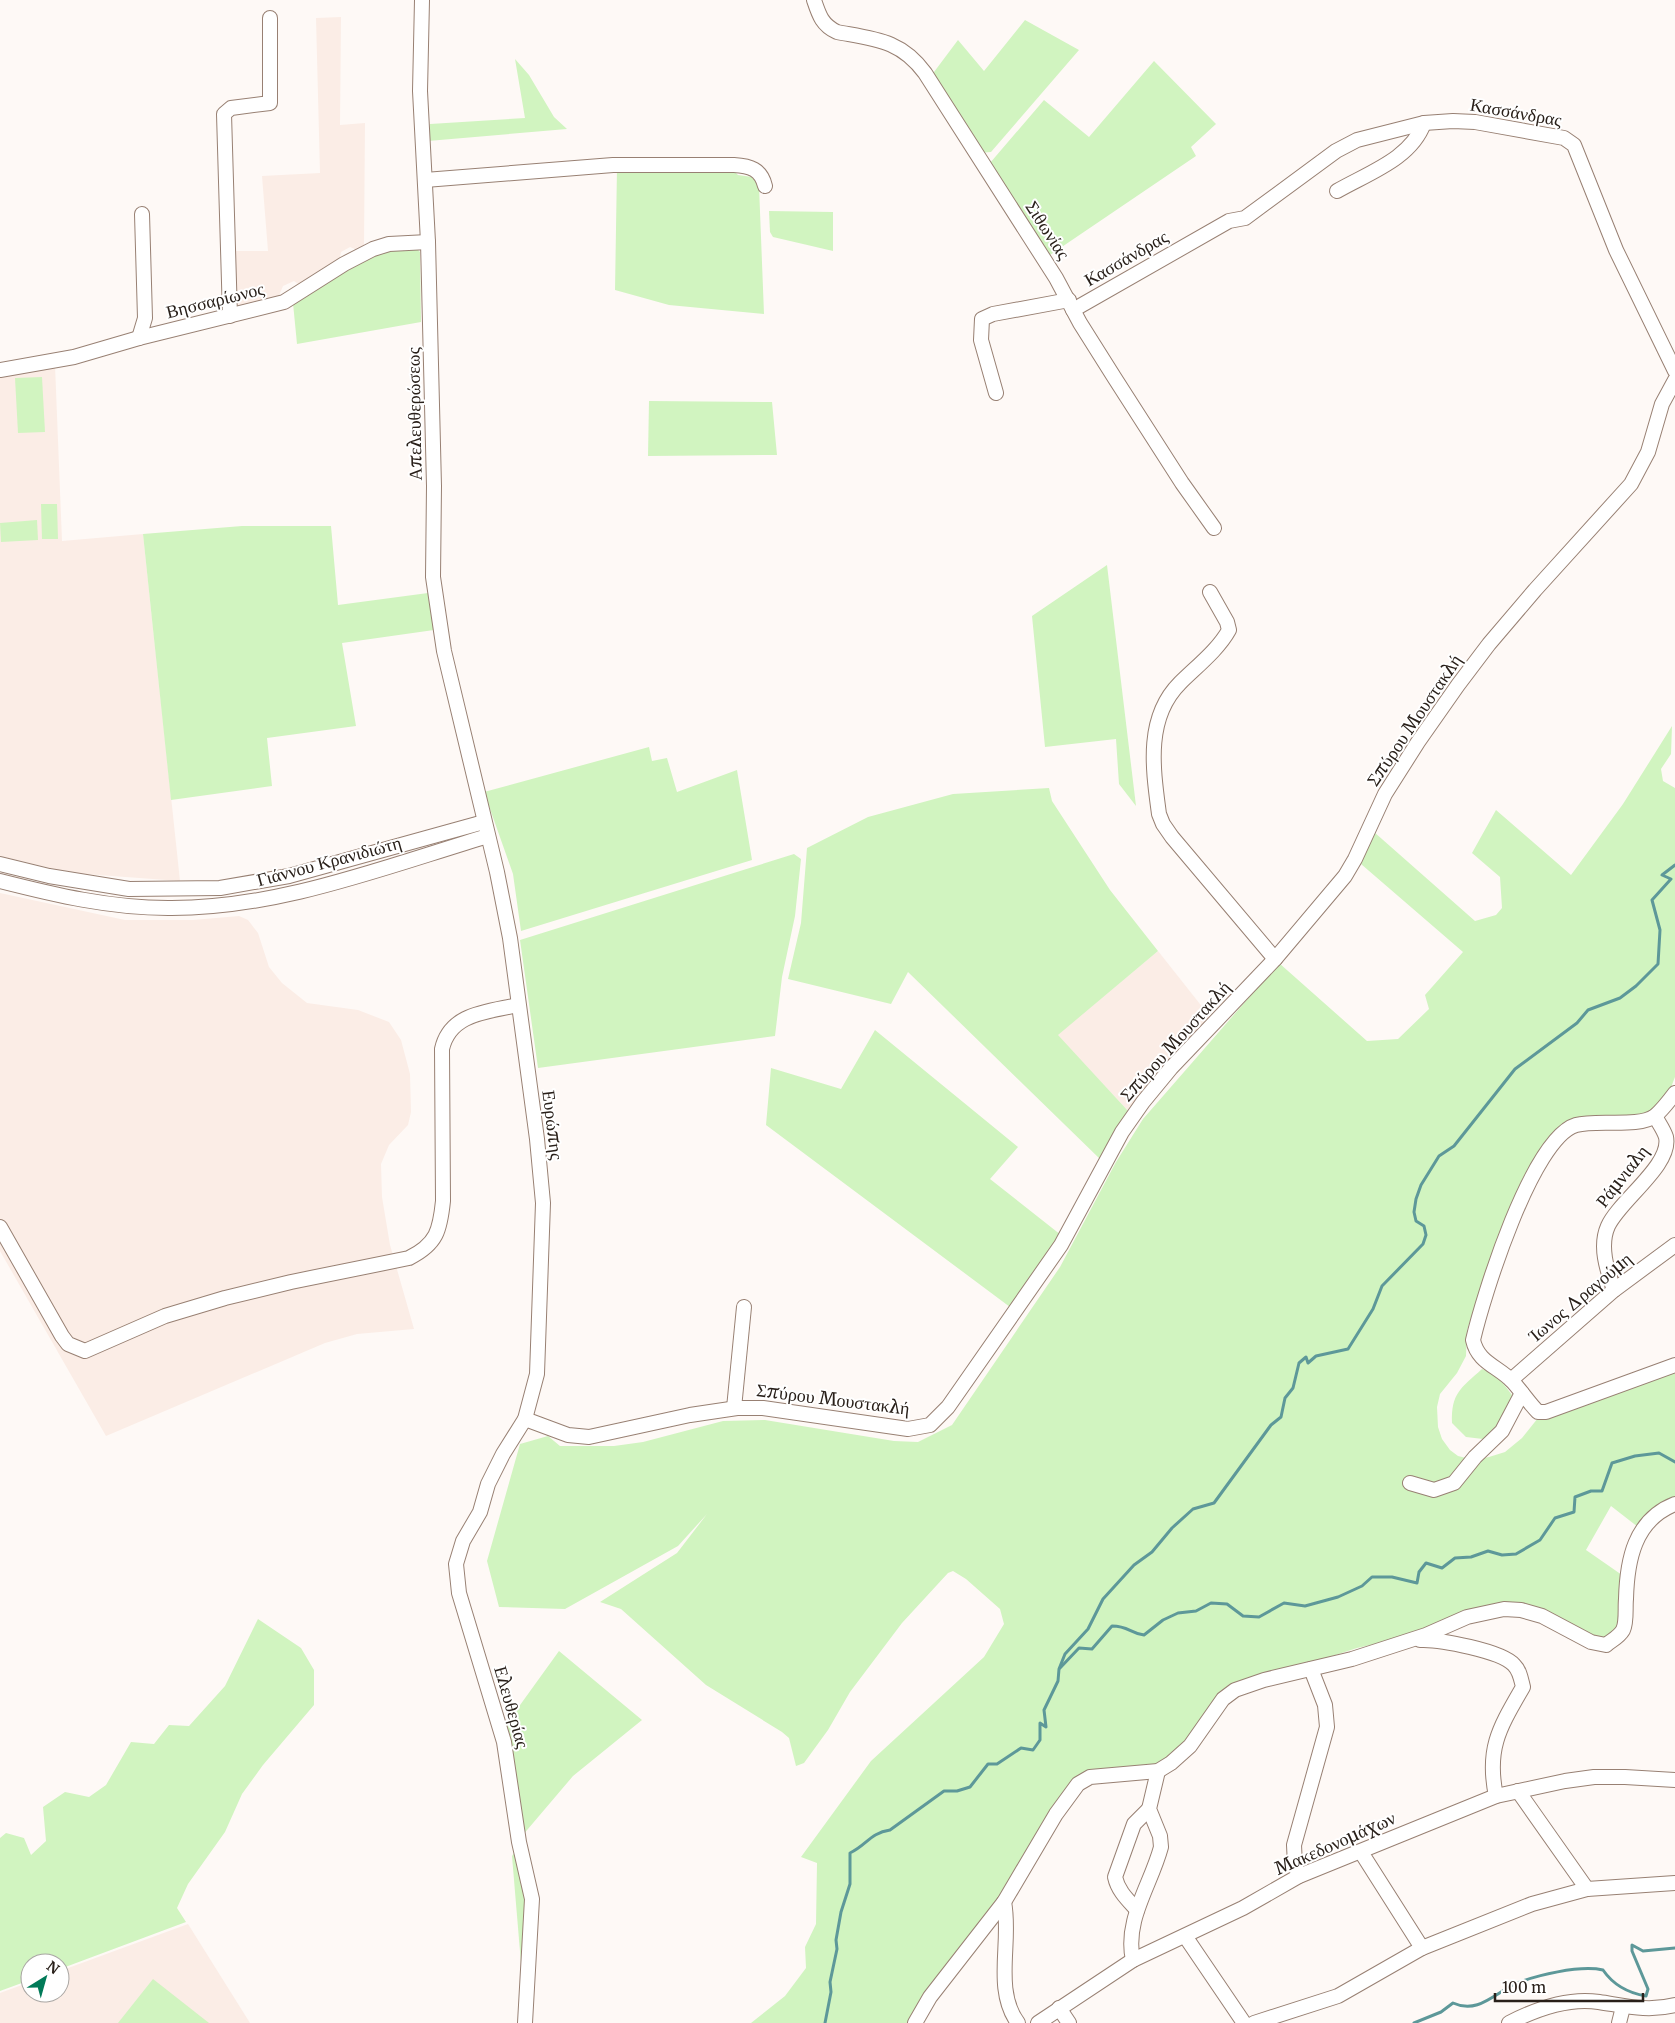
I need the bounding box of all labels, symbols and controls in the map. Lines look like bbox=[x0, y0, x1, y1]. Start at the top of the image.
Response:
street label: Κασσάνδρας bbox=[1468, 93, 1564, 131]
street label: Σιθωνίας bbox=[1021, 196, 1075, 264]
street label: Κασσάνδρας bbox=[1080, 225, 1172, 291]
street label: Βησσαρίωνος bbox=[164, 277, 266, 323]
street label: Απελευθερώσεως bbox=[401, 347, 427, 481]
street label: Σπύρου Μουστακλή bbox=[1361, 650, 1467, 790]
street label: Γιάννου Κρανιδιώτη bbox=[254, 831, 404, 891]
street label: Σπύρου Μουστακλή bbox=[1115, 976, 1235, 1106]
street label: Ευρώπης bbox=[537, 1089, 569, 1161]
street label: Ράμνιαλη bbox=[1590, 1140, 1654, 1212]
street label: Ίωνος Δραγούμη bbox=[1523, 1247, 1636, 1348]
street label: Σπύρου Μουστακλή bbox=[755, 1378, 911, 1420]
street label: Ελευθερίας bbox=[489, 1663, 535, 1751]
street label: Μακεδονομάχων bbox=[1271, 1806, 1399, 1880]
north arrow bbox=[20, 1953, 70, 2003]
text: N bbox=[43, 1957, 63, 1978]
scale bar bbox=[1495, 1970, 1642, 2002]
text: 100 m bbox=[1502, 1978, 1546, 1997]

